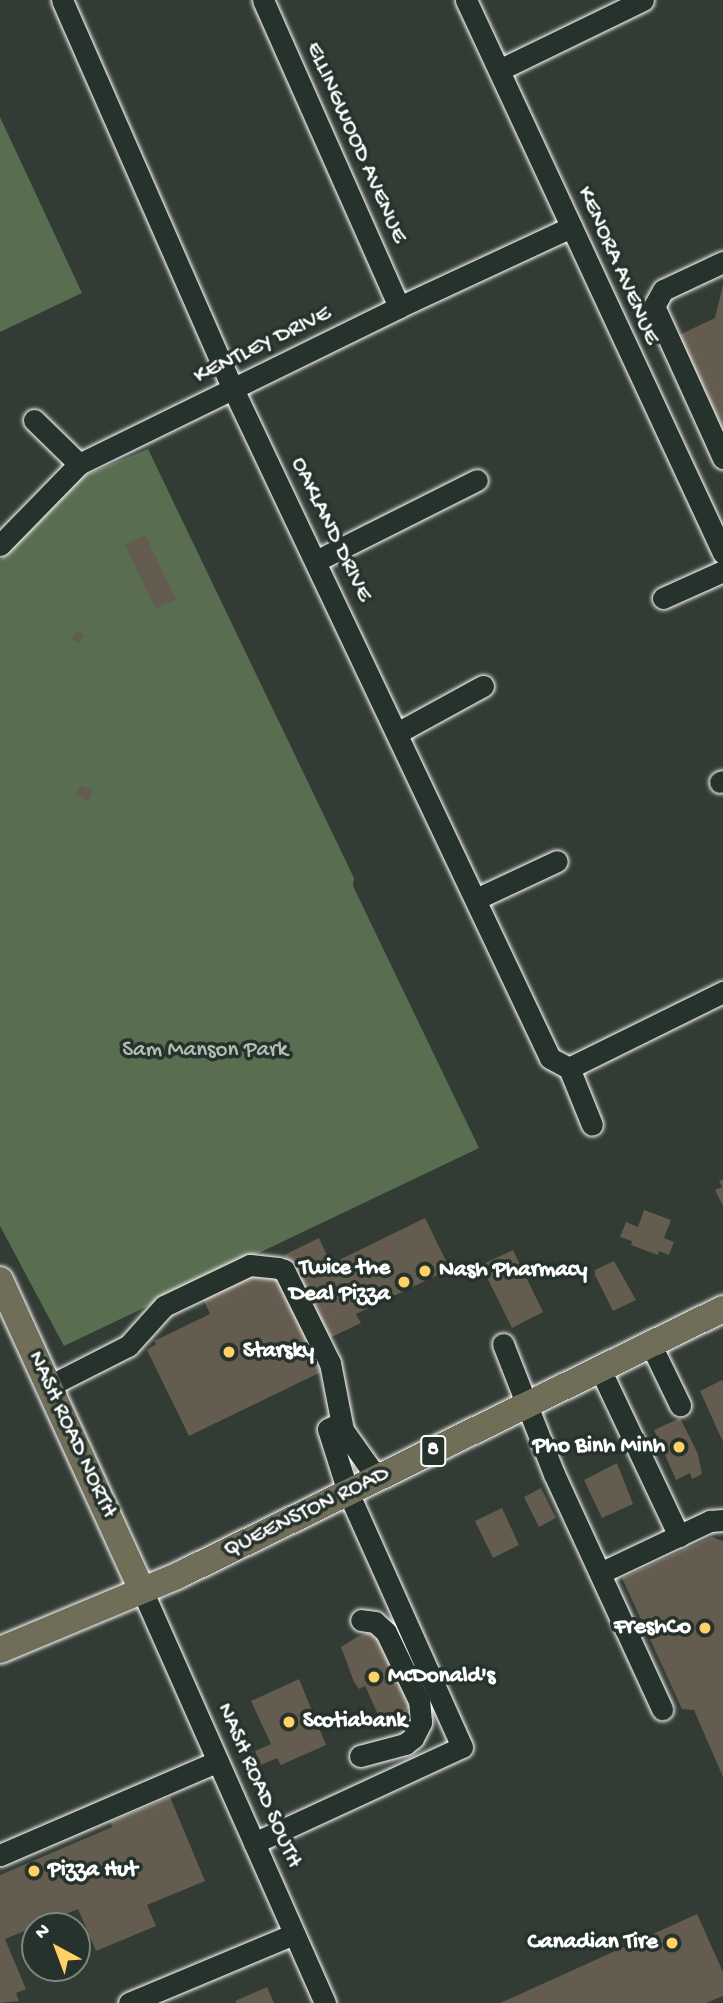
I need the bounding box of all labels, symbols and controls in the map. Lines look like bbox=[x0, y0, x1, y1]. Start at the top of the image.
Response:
street label: ELLINGWOOD AVENUE bbox=[298, 38, 412, 248]
street label: KENORA AVENUE bbox=[570, 183, 664, 349]
street label: KENTLEY DRIVE bbox=[190, 301, 336, 391]
street label: OAKLAND DRIVE bbox=[283, 453, 377, 607]
park label: Sam Manson Park bbox=[122, 1037, 288, 1065]
place label: Twice the Deal Pizza bbox=[289, 1255, 390, 1309]
place label: Nash Pharmacy bbox=[439, 1257, 587, 1285]
marker: Nash Pharmacy bbox=[417, 1263, 433, 1279]
marker: Twice the Deal Pizza bbox=[396, 1274, 412, 1290]
place label: Starsky bbox=[243, 1338, 314, 1366]
marker: Starsky bbox=[221, 1344, 237, 1360]
street label: NASH ROAD NORTH bbox=[20, 1347, 122, 1523]
place label: Pho Binh Minh bbox=[533, 1433, 665, 1461]
road number: 8 bbox=[419, 1434, 447, 1468]
marker: Pho Binh Minh bbox=[671, 1439, 687, 1455]
street label: QUEENSTON ROAD bbox=[220, 1461, 394, 1565]
place label: FreshCo bbox=[614, 1614, 691, 1642]
marker: FreshCo bbox=[697, 1620, 713, 1636]
place label: McDonald's bbox=[388, 1663, 495, 1691]
marker: McDonald's bbox=[366, 1669, 382, 1685]
street label: NASH ROAD SOUTH bbox=[209, 1699, 307, 1873]
place label: Scotiabank bbox=[303, 1708, 407, 1736]
marker: Scotiabank bbox=[281, 1714, 297, 1730]
place label: Pizza Hut bbox=[48, 1857, 137, 1885]
marker: Pizza Hut bbox=[26, 1863, 42, 1879]
north arrow bbox=[21, 1912, 91, 1982]
text: N bbox=[31, 1920, 55, 1945]
place label: Canadian Tire bbox=[528, 1929, 658, 1957]
marker: Canadian Tire bbox=[664, 1935, 680, 1951]

